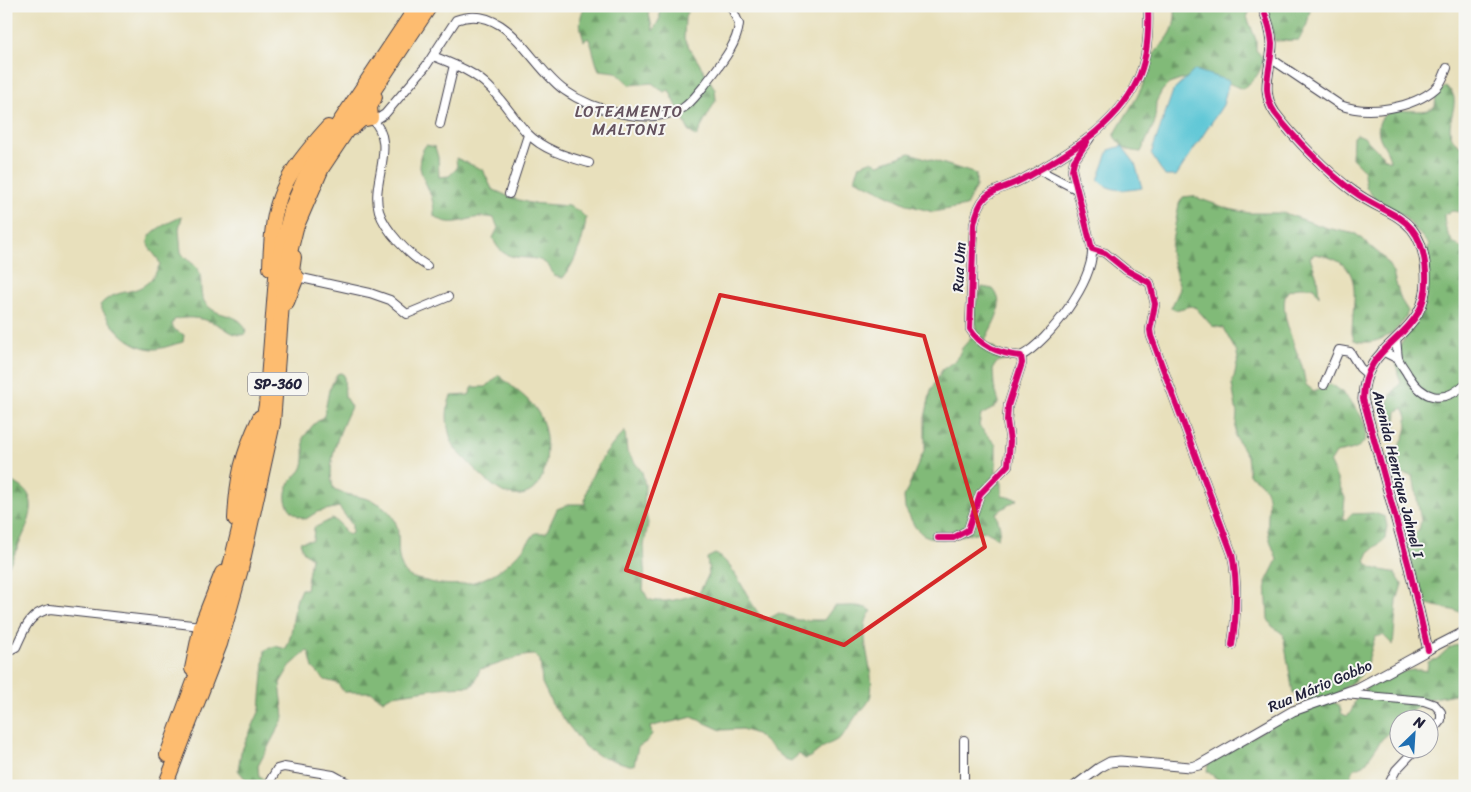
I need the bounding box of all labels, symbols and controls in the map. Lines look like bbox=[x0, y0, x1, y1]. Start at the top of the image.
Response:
district label: LOTEAMENTO MALTONI bbox=[575, 97, 683, 144]
street label: Rua Um bbox=[945, 241, 973, 293]
road number: SP-360 bbox=[248, 372, 308, 396]
street label: Avenida Henrique Jahnel I bbox=[1364, 387, 1432, 561]
street label: Rua Mário Gobbo bbox=[1264, 652, 1377, 720]
text: N bbox=[1409, 709, 1429, 736]
north arrow bbox=[1388, 710, 1438, 760]

